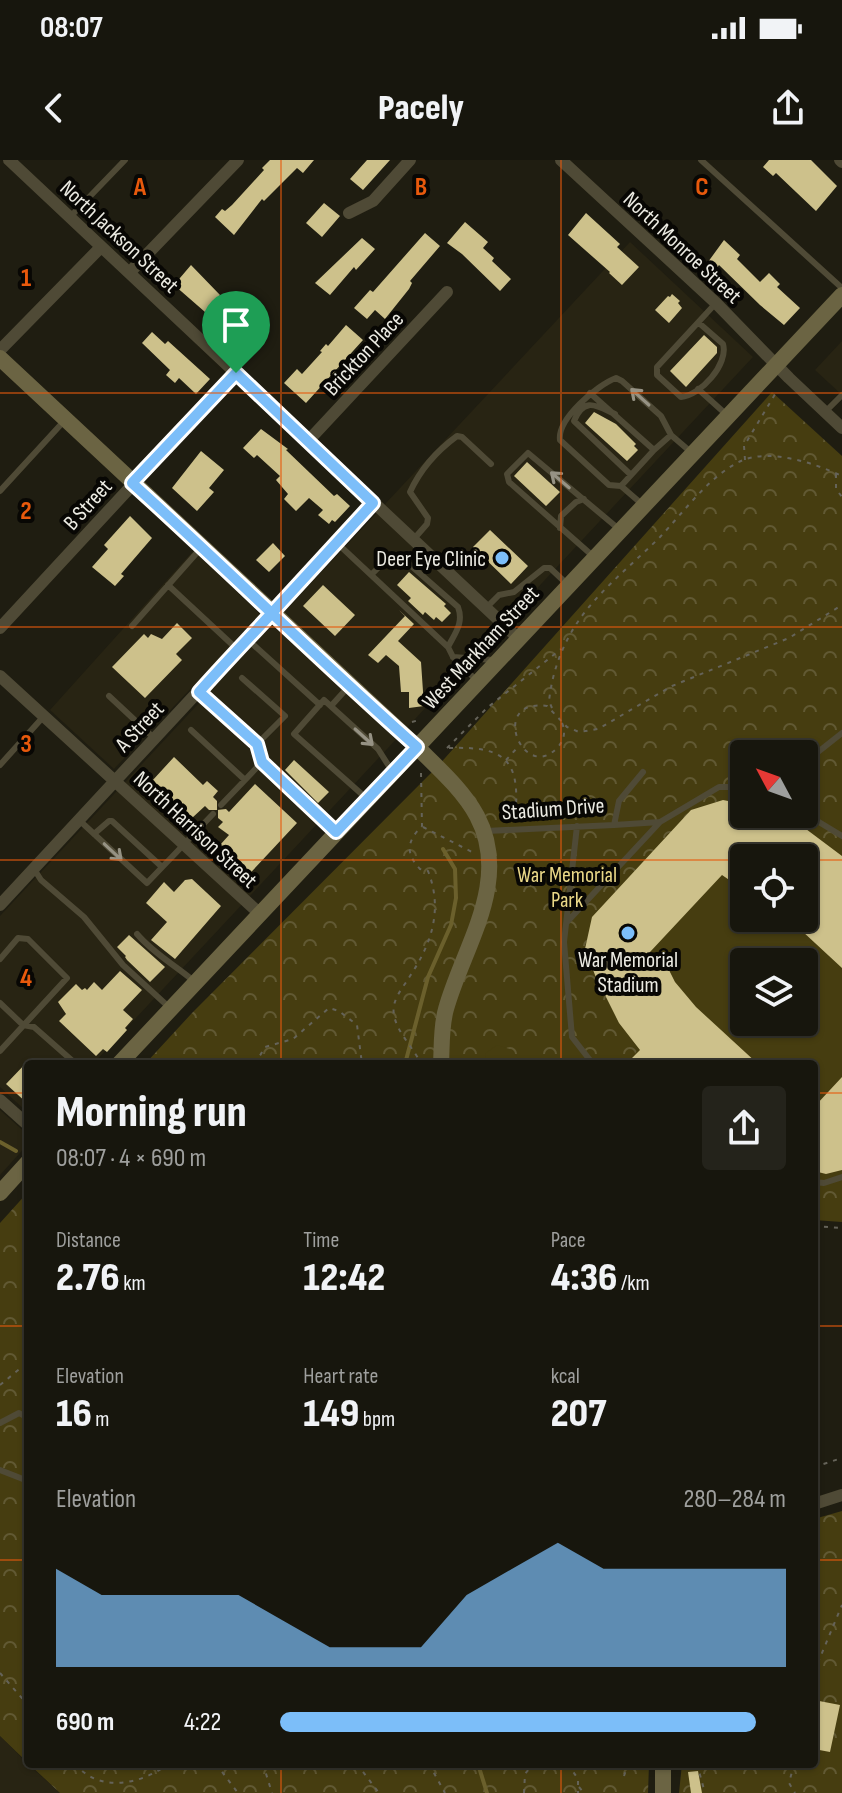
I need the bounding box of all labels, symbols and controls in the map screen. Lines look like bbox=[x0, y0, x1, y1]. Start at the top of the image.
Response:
text: 08:07 bbox=[40, 10, 102, 46]
icon: back bbox=[32, 86, 76, 130]
icon: share bbox=[766, 86, 810, 130]
text: Pacely bbox=[378, 87, 464, 130]
text: A bbox=[133, 172, 147, 203]
text: B bbox=[415, 172, 427, 203]
text: C bbox=[695, 172, 709, 203]
street label: North Jackson Street bbox=[54, 175, 184, 299]
street label: North Monroe Street bbox=[617, 186, 747, 310]
text: 1 bbox=[21, 263, 31, 294]
pin bbox=[202, 291, 270, 373]
icon: arrive bbox=[214, 303, 258, 347]
street label: Brickton Place bbox=[318, 306, 410, 402]
one-way arrow bbox=[631, 388, 651, 406]
one-way arrow bbox=[551, 471, 571, 489]
street label: B Street bbox=[58, 474, 118, 536]
text: 2 bbox=[20, 496, 32, 527]
place label: Deer Eye Clinic bbox=[376, 546, 486, 573]
marker: Deer Eye Clinic bbox=[493, 549, 511, 567]
street label: West Markham Street bbox=[417, 580, 545, 715]
street label: A Street bbox=[109, 696, 170, 759]
one-way arrow bbox=[354, 727, 374, 745]
text: 3 bbox=[20, 729, 32, 760]
north arrow bbox=[730, 740, 818, 828]
map controls bbox=[730, 740, 818, 1036]
street label: North Harrison Street bbox=[128, 766, 263, 894]
street label: Stadium Drive bbox=[501, 792, 605, 827]
one-way arrow bbox=[103, 842, 123, 860]
button: locate bbox=[730, 844, 818, 932]
park label: War Memorial Park bbox=[517, 862, 617, 914]
marker: War Memorial Stadium bbox=[619, 924, 637, 942]
place label: War Memorial Stadium bbox=[578, 947, 678, 999]
button: layers bbox=[730, 948, 818, 1036]
text: 4 bbox=[20, 963, 32, 994]
text: Morning run bbox=[56, 1086, 247, 1139]
button: share bbox=[702, 1086, 786, 1170]
text: 08:07 · 4 × 690 m bbox=[56, 1143, 206, 1174]
text: Distance bbox=[56, 1227, 121, 1254]
text: Time bbox=[303, 1227, 339, 1254]
text: Pace bbox=[551, 1227, 586, 1254]
text: 2.76 bbox=[56, 1254, 120, 1302]
text: 12:42 bbox=[303, 1254, 385, 1302]
text: 4:36 bbox=[551, 1254, 618, 1302]
text: km bbox=[120, 1270, 146, 1297]
text: /km bbox=[618, 1270, 650, 1297]
text: Elevation bbox=[56, 1363, 124, 1390]
text: Heart rate bbox=[303, 1363, 378, 1390]
text: kcal bbox=[551, 1363, 580, 1390]
text: 16 bbox=[56, 1390, 92, 1438]
text: 149 bbox=[303, 1390, 359, 1438]
text: 207 bbox=[551, 1390, 606, 1438]
text: m bbox=[92, 1406, 109, 1433]
text: bpm bbox=[359, 1406, 395, 1433]
text: Elevation bbox=[56, 1484, 136, 1515]
text: 280–284 m bbox=[684, 1484, 786, 1515]
text: 690 m bbox=[56, 1707, 114, 1738]
text: 4:22 bbox=[184, 1707, 221, 1738]

